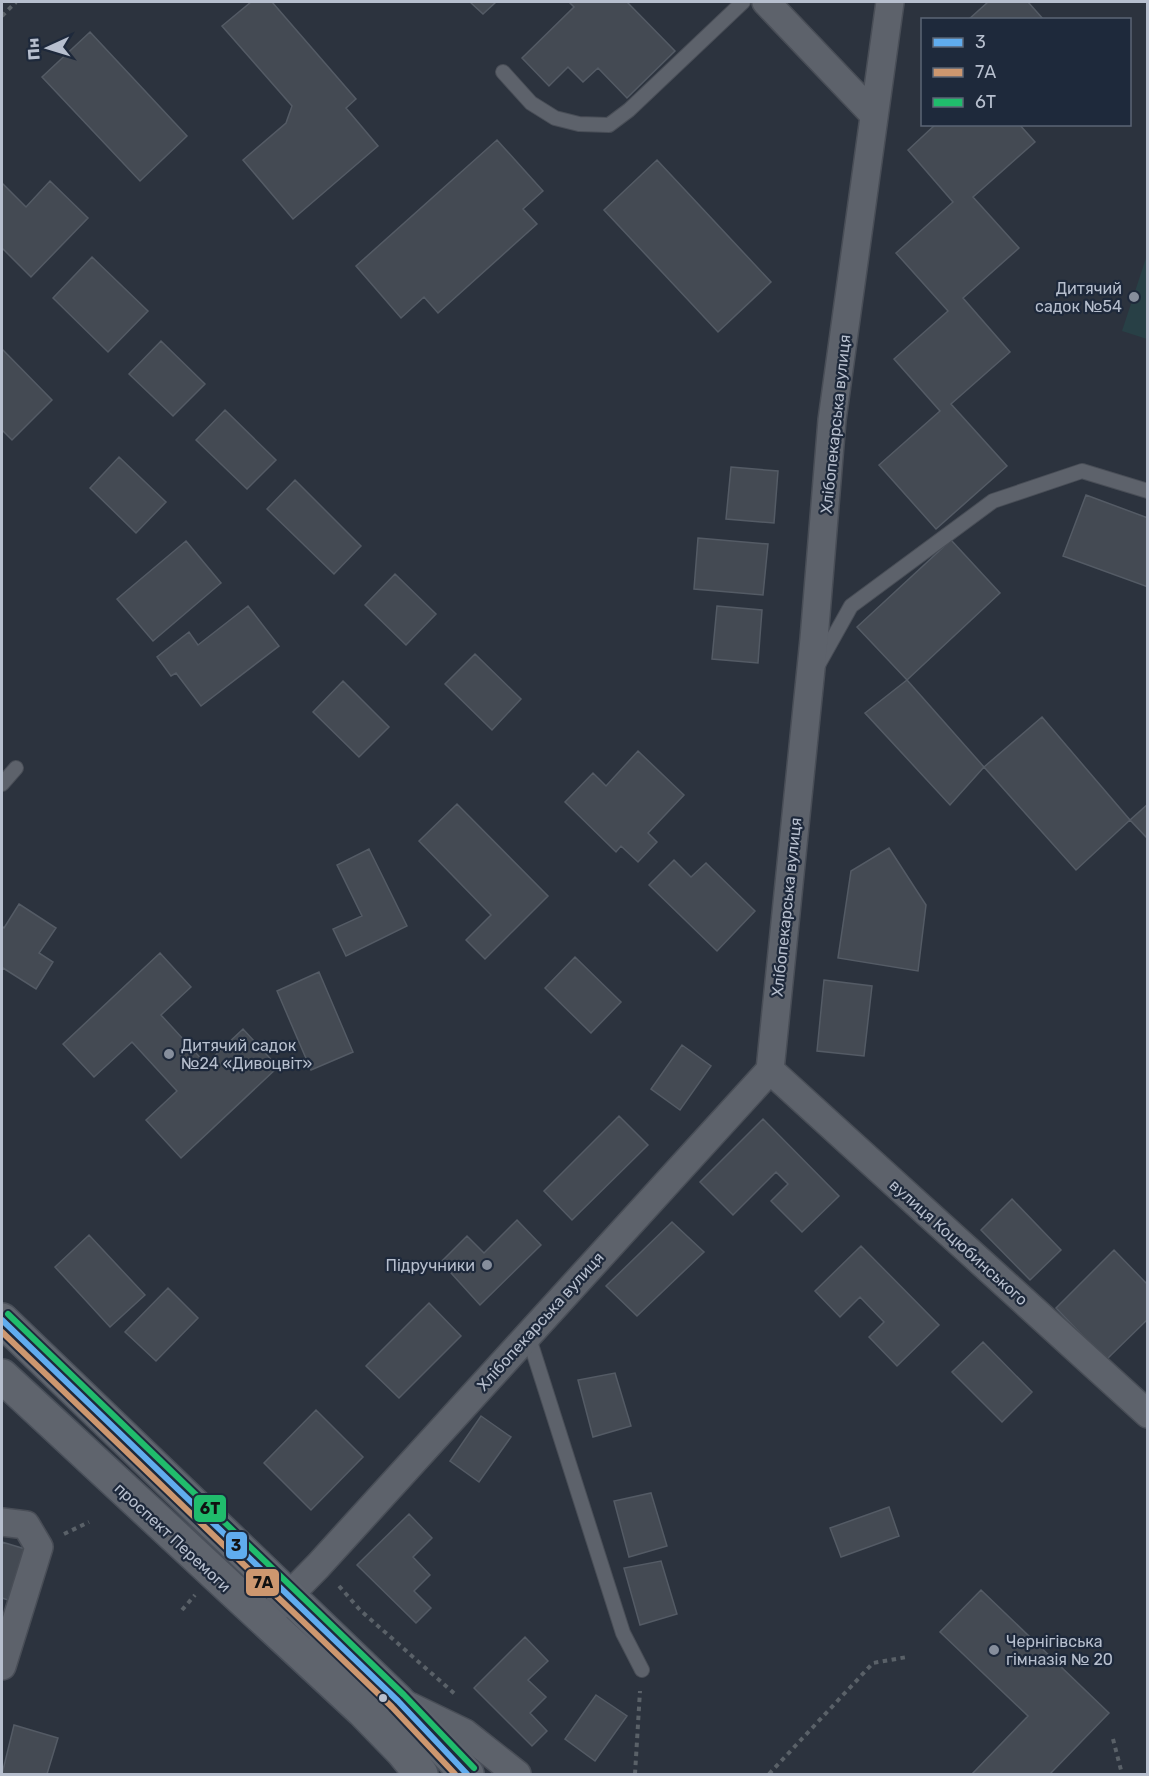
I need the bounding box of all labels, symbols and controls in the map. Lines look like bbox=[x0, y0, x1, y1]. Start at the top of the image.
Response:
north arrow bbox=[18, 18, 78, 78]
legend bbox=[921, 18, 1131, 126]
text: 3 bbox=[975, 31, 986, 53]
text: Пн bbox=[23, 37, 44, 61]
text: 7А bbox=[975, 61, 996, 83]
text: 6Т bbox=[975, 91, 996, 113]
place label: Дитячий садок №54 bbox=[1035, 279, 1122, 316]
marker: Дитячий садок №54 bbox=[1127, 290, 1141, 304]
street label: Хлібопекарська вулиця bbox=[817, 333, 854, 515]
street label: Хлібопекарська вулиця bbox=[768, 816, 805, 998]
place label: Дитячий садок №24 «Дивоцвіт» bbox=[181, 1036, 312, 1073]
marker: Дитячий садок №24 «Дивоцвіт» bbox=[162, 1047, 176, 1061]
street label: вулиця Коцюбинського bbox=[886, 1175, 1032, 1309]
street label: Хлібопекарська вулиця bbox=[473, 1248, 608, 1395]
place label: Підручники bbox=[386, 1256, 475, 1275]
marker: Підручники bbox=[480, 1258, 494, 1272]
street label: проспект Перемоги bbox=[111, 1479, 235, 1596]
line badge: 6Т bbox=[193, 1494, 227, 1523]
text: 6Т bbox=[200, 1499, 220, 1518]
line badge: 3 bbox=[225, 1531, 248, 1560]
text: 3 bbox=[231, 1536, 241, 1555]
line badge: 7А bbox=[245, 1568, 280, 1597]
text: 7А bbox=[253, 1573, 274, 1592]
place label: Чернігівська гімназія № 20 bbox=[1006, 1632, 1113, 1669]
marker: Чернігівська гімназія № 20 bbox=[987, 1643, 1001, 1657]
unlabelled marker bbox=[377, 1692, 389, 1704]

